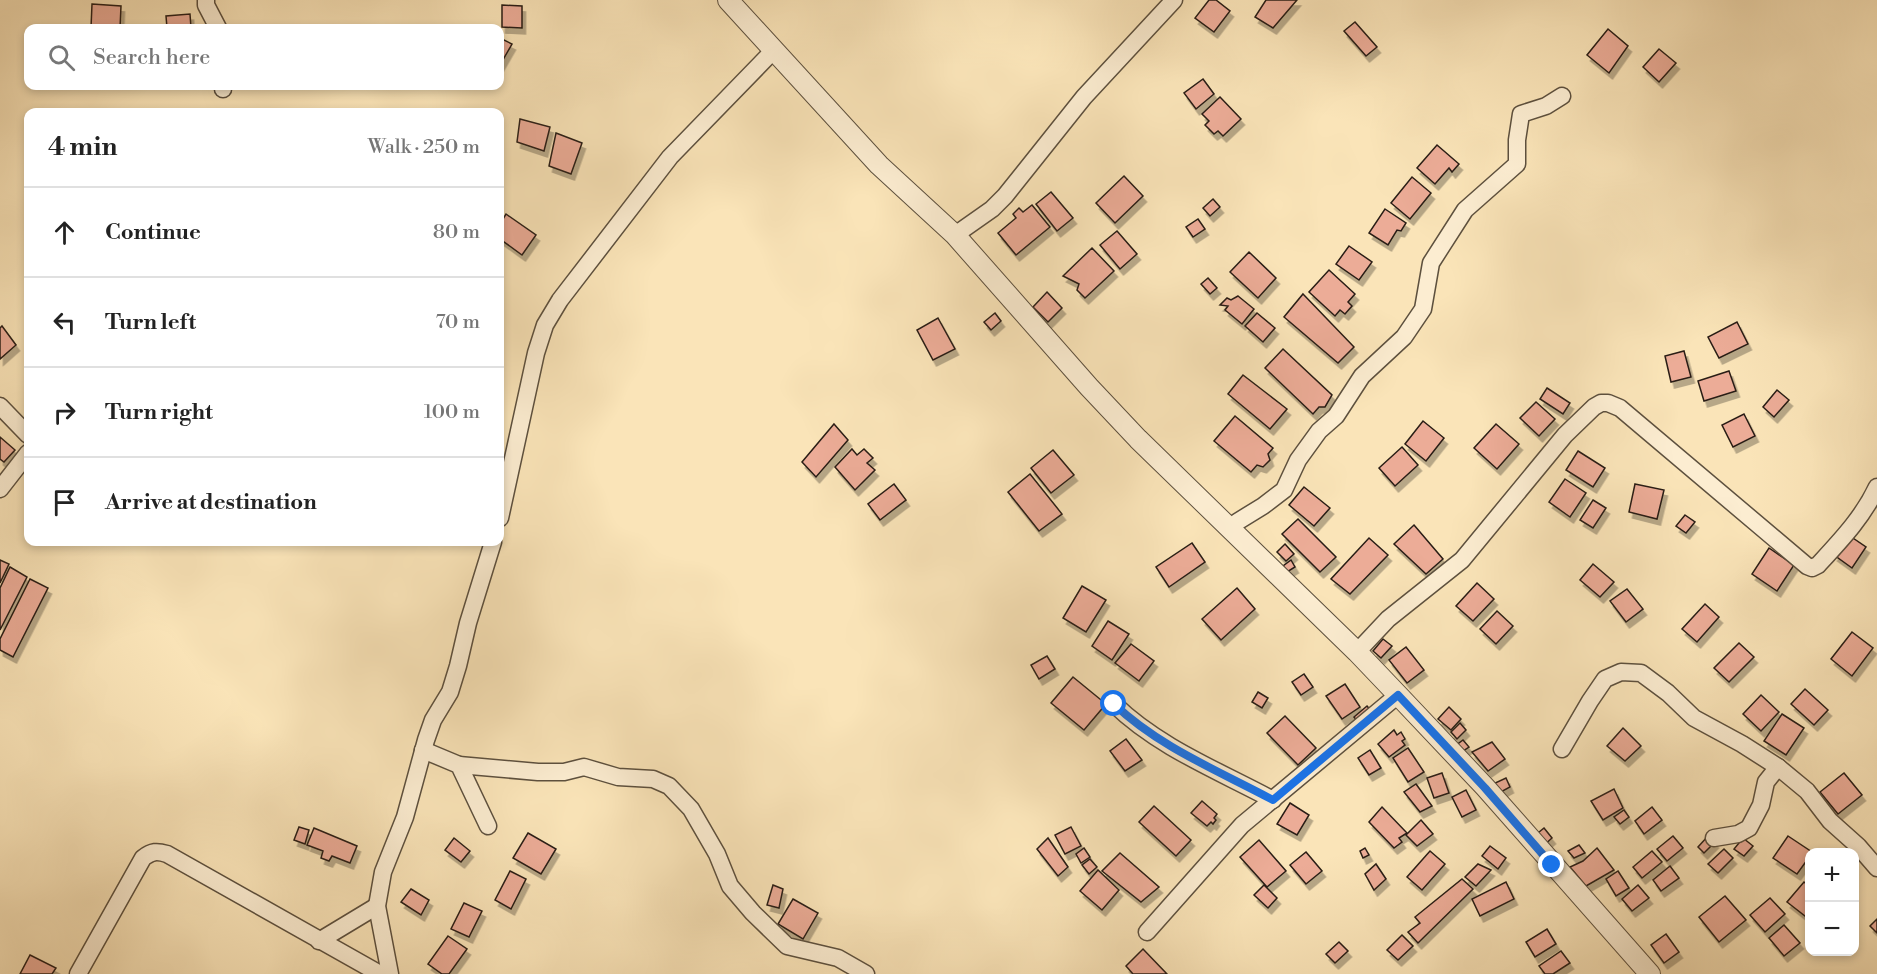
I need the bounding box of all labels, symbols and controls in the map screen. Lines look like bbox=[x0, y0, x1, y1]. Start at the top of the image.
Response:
search box bbox=[24, 24, 504, 90]
icon: search bbox=[45, 41, 78, 74]
text: Search here bbox=[93, 44, 210, 71]
text: 4 min bbox=[48, 131, 118, 163]
text: Walk · 250 m bbox=[368, 135, 480, 160]
icon: ahead bbox=[48, 216, 81, 249]
text: Continue bbox=[105, 219, 201, 246]
text: 80 m bbox=[433, 220, 480, 245]
icon: left bbox=[48, 306, 81, 339]
text: Turn left bbox=[105, 309, 196, 336]
text: 70 m bbox=[436, 310, 480, 335]
icon: right bbox=[48, 396, 81, 429]
text: Turn right bbox=[105, 399, 213, 426]
text: 100 m bbox=[424, 400, 480, 425]
icon: arrive bbox=[48, 486, 81, 519]
text: Arrive at destination bbox=[105, 489, 317, 516]
route start bbox=[1100, 690, 1126, 716]
map controls bbox=[1805, 848, 1859, 956]
button: + bbox=[1805, 848, 1859, 902]
route end bbox=[1538, 851, 1564, 877]
button: − bbox=[1805, 902, 1859, 956]

